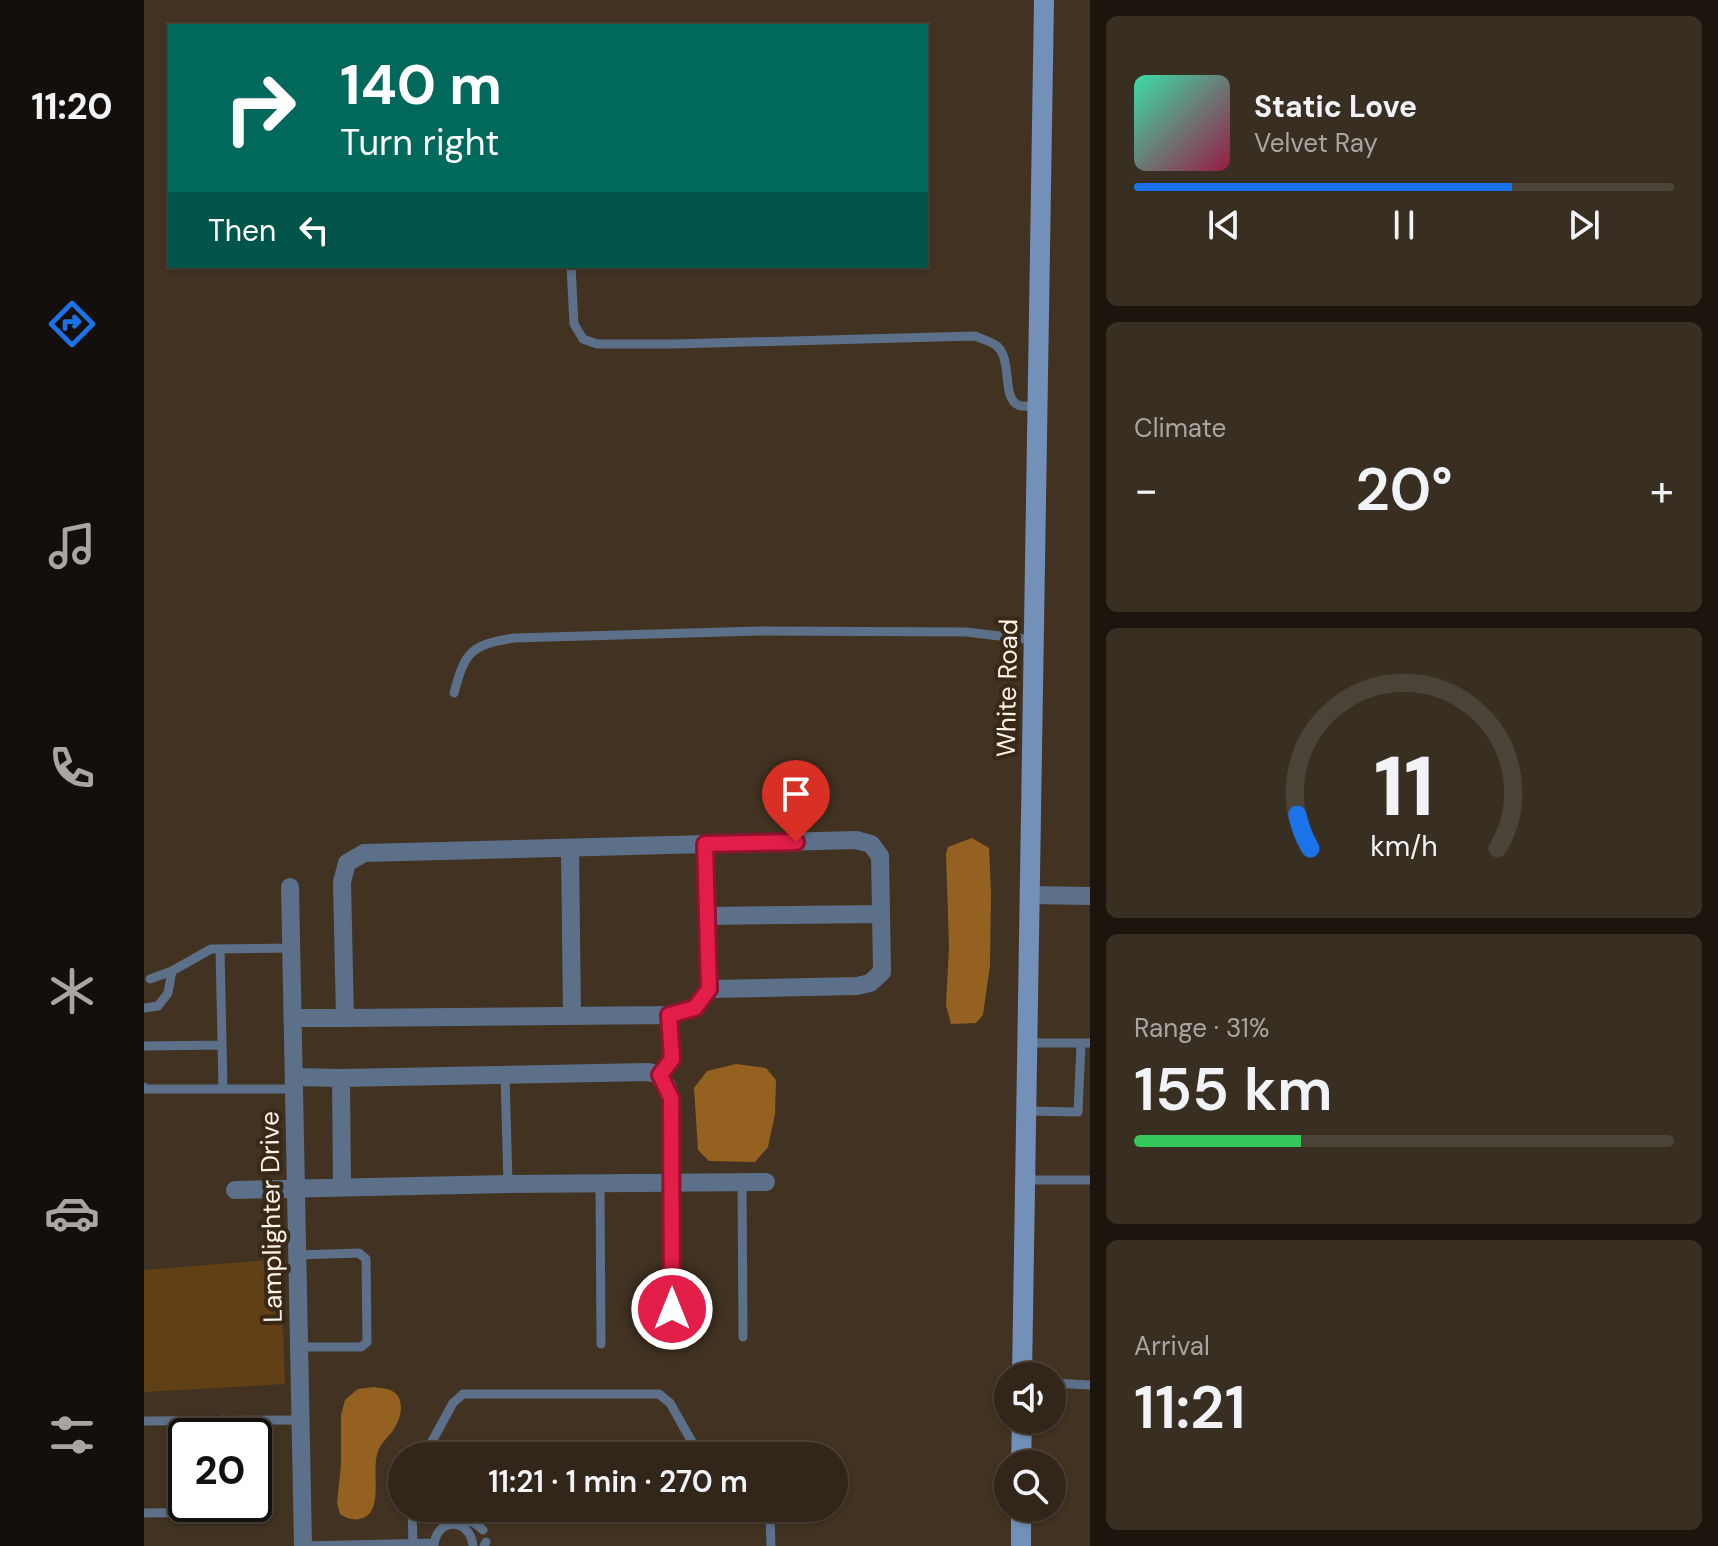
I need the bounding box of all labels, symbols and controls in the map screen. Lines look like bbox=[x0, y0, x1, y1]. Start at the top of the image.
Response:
text: 140 m bbox=[340, 48, 502, 121]
icon: right bbox=[208, 56, 312, 160]
text: 11:20 bbox=[31, 83, 113, 130]
text: Static Love bbox=[1254, 87, 1417, 126]
text: Turn right bbox=[340, 119, 499, 166]
text: Velvet Ray bbox=[1254, 126, 1378, 160]
icon: previous bbox=[1202, 203, 1246, 247]
icon: pause bbox=[1382, 203, 1426, 247]
icon: next bbox=[1562, 203, 1606, 247]
icon: left bbox=[292, 208, 336, 252]
text: Then bbox=[208, 211, 276, 250]
icon: directions bbox=[44, 296, 100, 352]
text: Climate bbox=[1134, 411, 1226, 445]
text: 20° bbox=[1355, 450, 1453, 529]
text: − bbox=[1134, 461, 1158, 519]
text: + bbox=[1650, 461, 1674, 519]
icon: music bbox=[44, 518, 100, 574]
street label: White Road bbox=[989, 619, 1025, 757]
text: 11 bbox=[1374, 732, 1434, 841]
icon: phone bbox=[44, 740, 100, 796]
pin bbox=[762, 760, 830, 842]
icon: arrive bbox=[774, 772, 818, 816]
text: km/h bbox=[1370, 828, 1438, 865]
icon: climate bbox=[44, 963, 100, 1019]
text: Range · 31% bbox=[1134, 1011, 1269, 1045]
text: 155 km bbox=[1134, 1050, 1333, 1129]
street label: Lamplighter Drive bbox=[252, 1111, 290, 1323]
icon: car bbox=[44, 1185, 100, 1241]
position arrow bbox=[630, 1267, 714, 1351]
text: Arrival bbox=[1134, 1329, 1210, 1363]
map controls bbox=[994, 1362, 1066, 1522]
button: sound bbox=[994, 1362, 1066, 1434]
text: 11:21 bbox=[1134, 1368, 1246, 1447]
icon: filters bbox=[44, 1407, 100, 1463]
speed limit sign: 20 bbox=[168, 1418, 272, 1522]
button: search bbox=[994, 1450, 1066, 1522]
text: 11:21 · 1 min · 270 m bbox=[488, 1462, 748, 1501]

